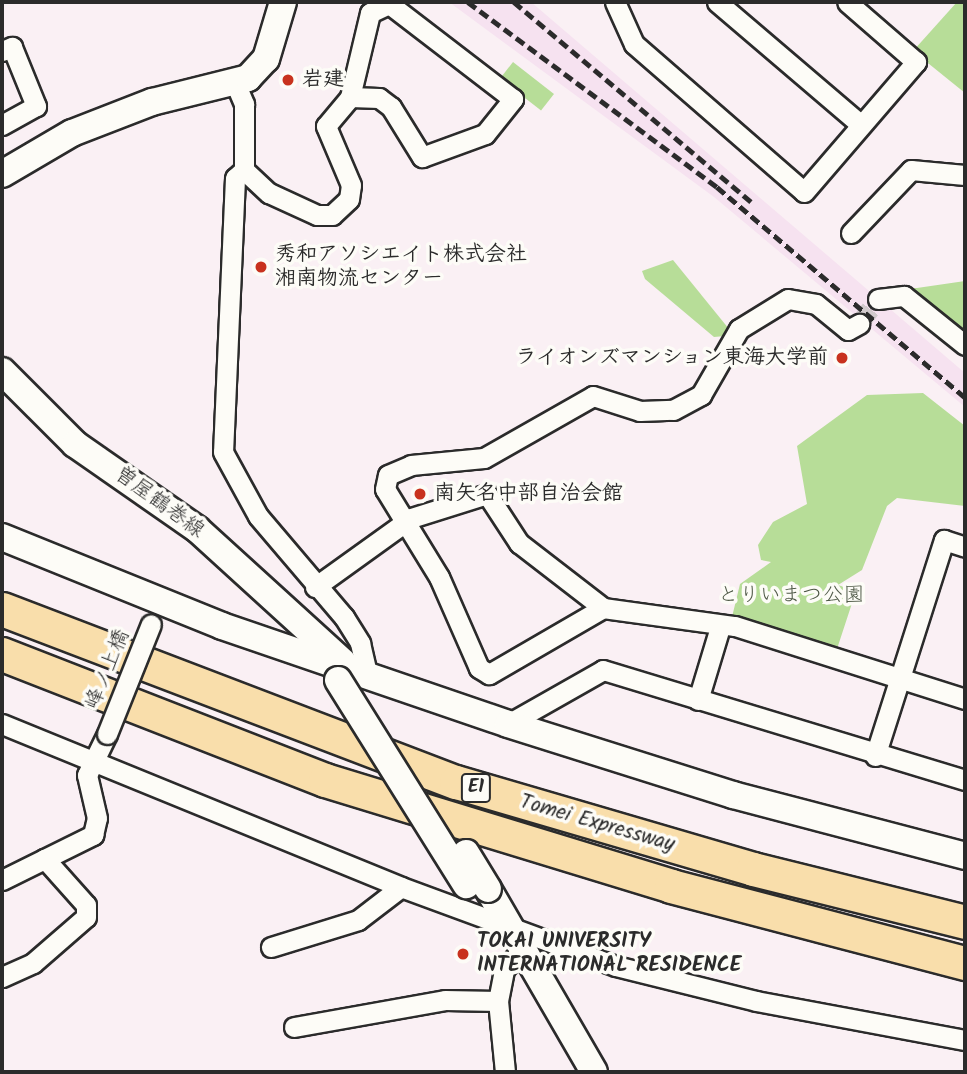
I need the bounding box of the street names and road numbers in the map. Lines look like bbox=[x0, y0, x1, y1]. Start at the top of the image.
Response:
street label: 曽屋鶴巻線 bbox=[109, 462, 209, 544]
street label: 峰ノ上橋 bbox=[81, 626, 135, 714]
road number: E1 bbox=[460, 772, 492, 804]
street label: Tomei Expressway bbox=[517, 790, 677, 858]

